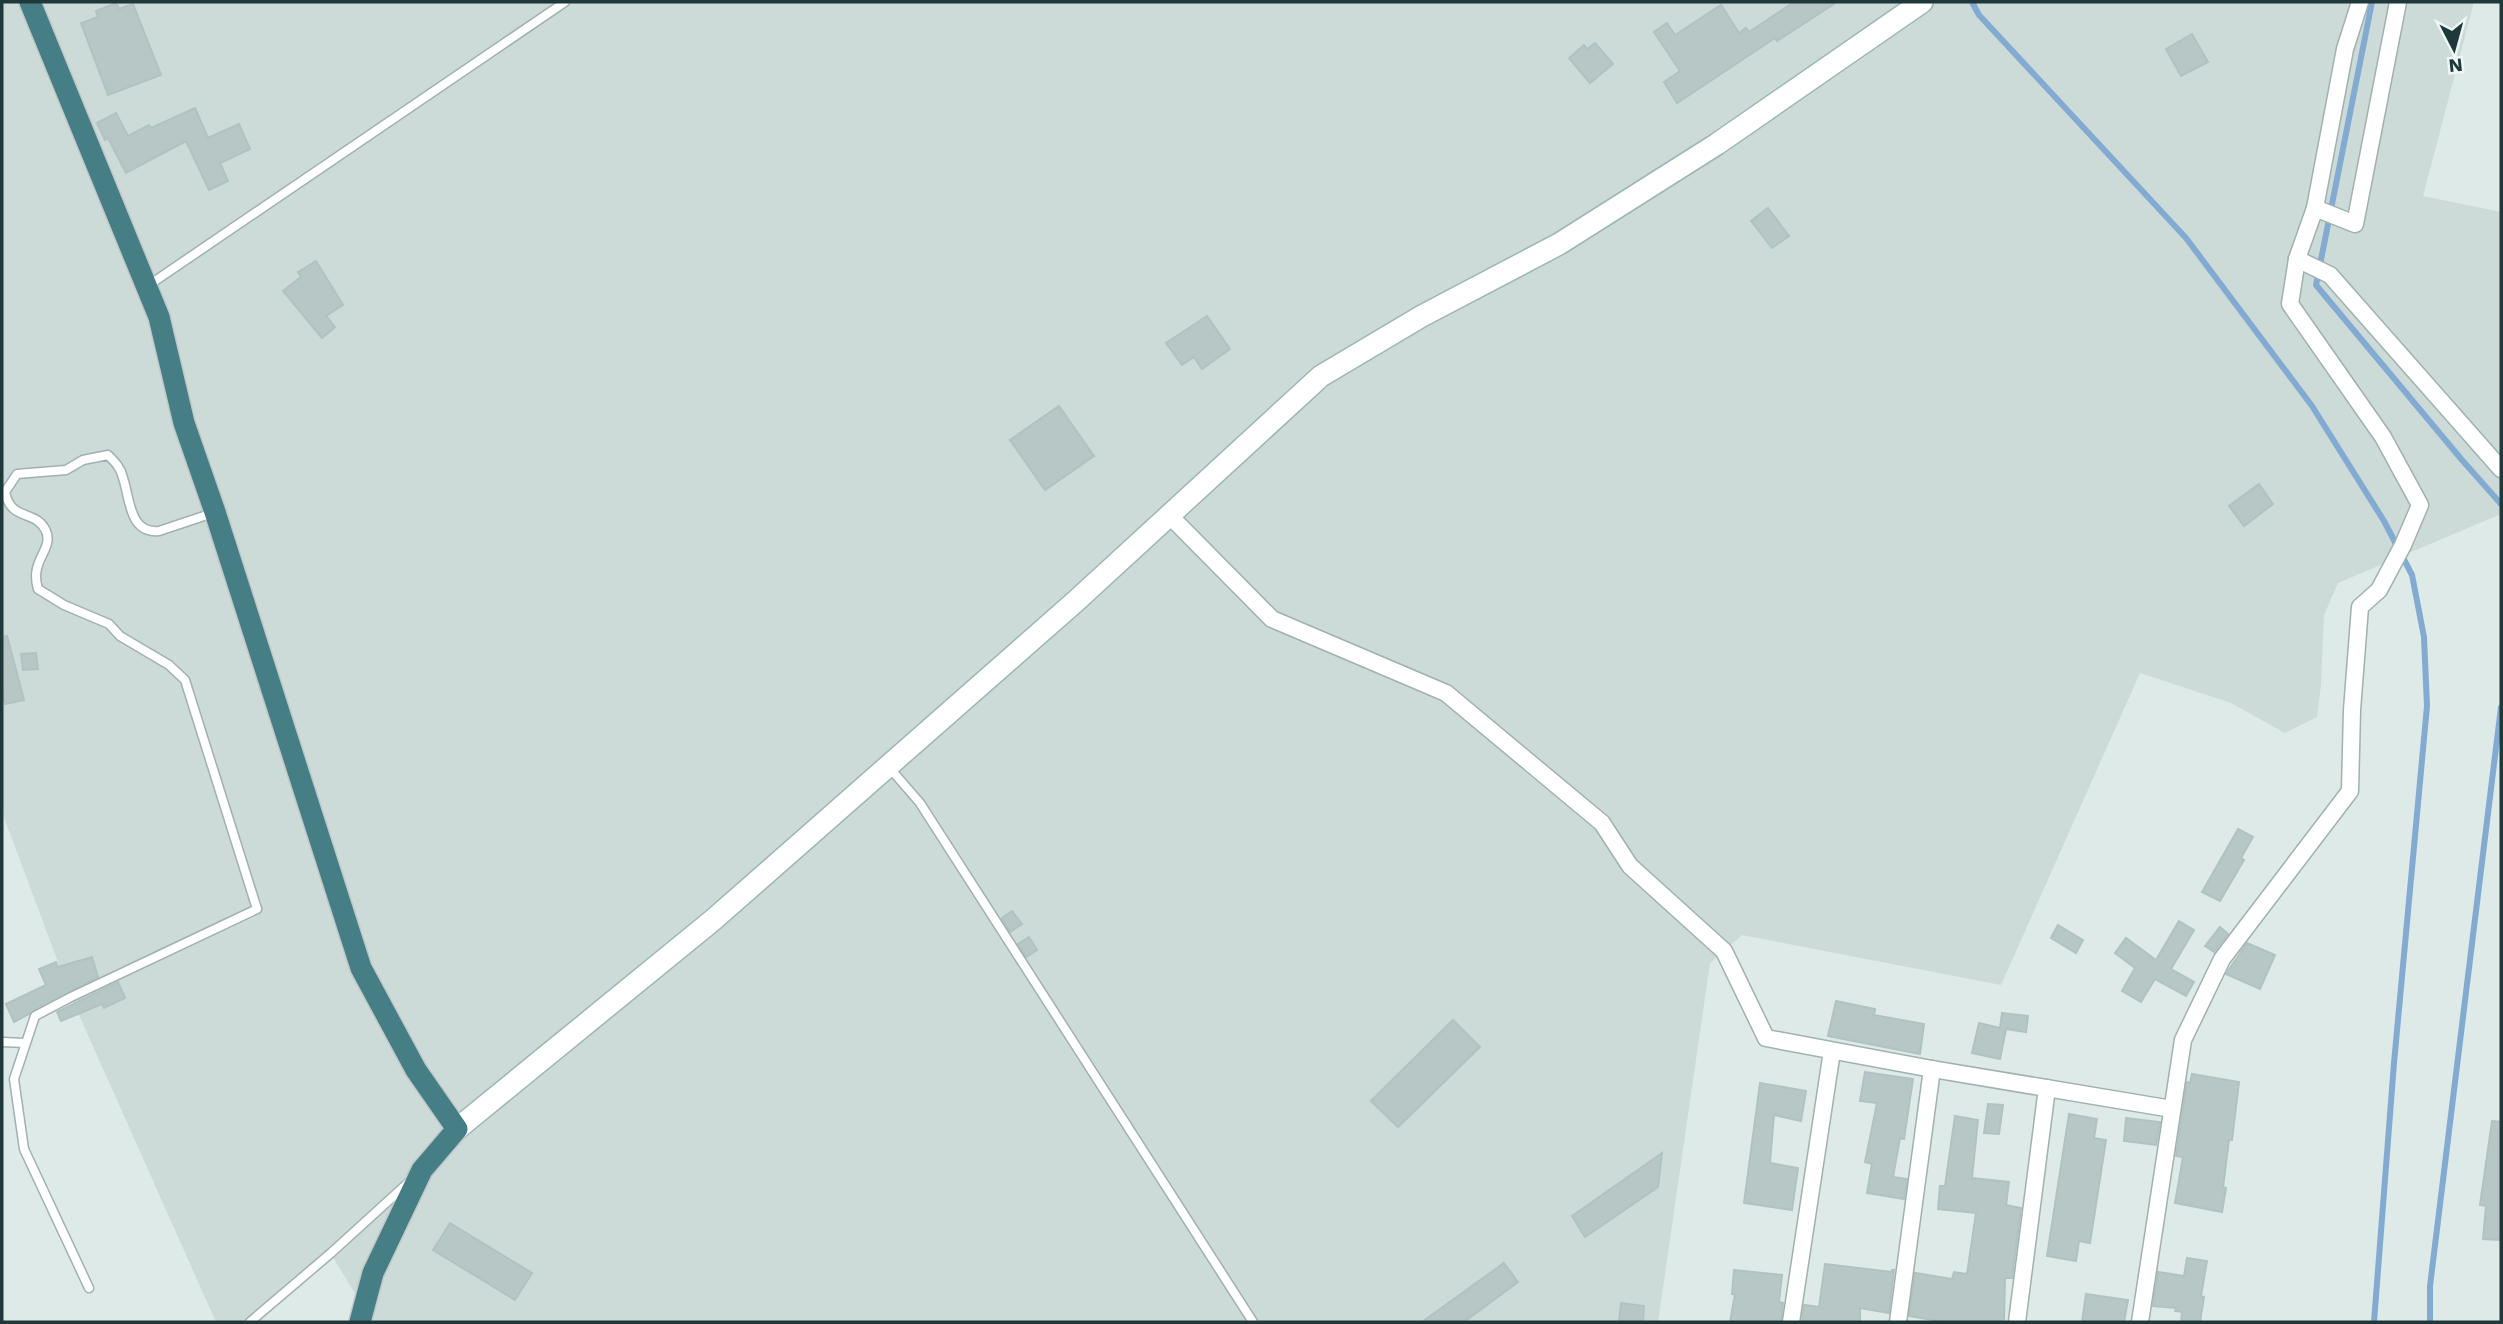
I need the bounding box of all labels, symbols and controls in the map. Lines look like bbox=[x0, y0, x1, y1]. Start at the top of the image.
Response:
north arrow bbox=[2419, 14, 2489, 84]
text: N bbox=[2448, 53, 2464, 78]

